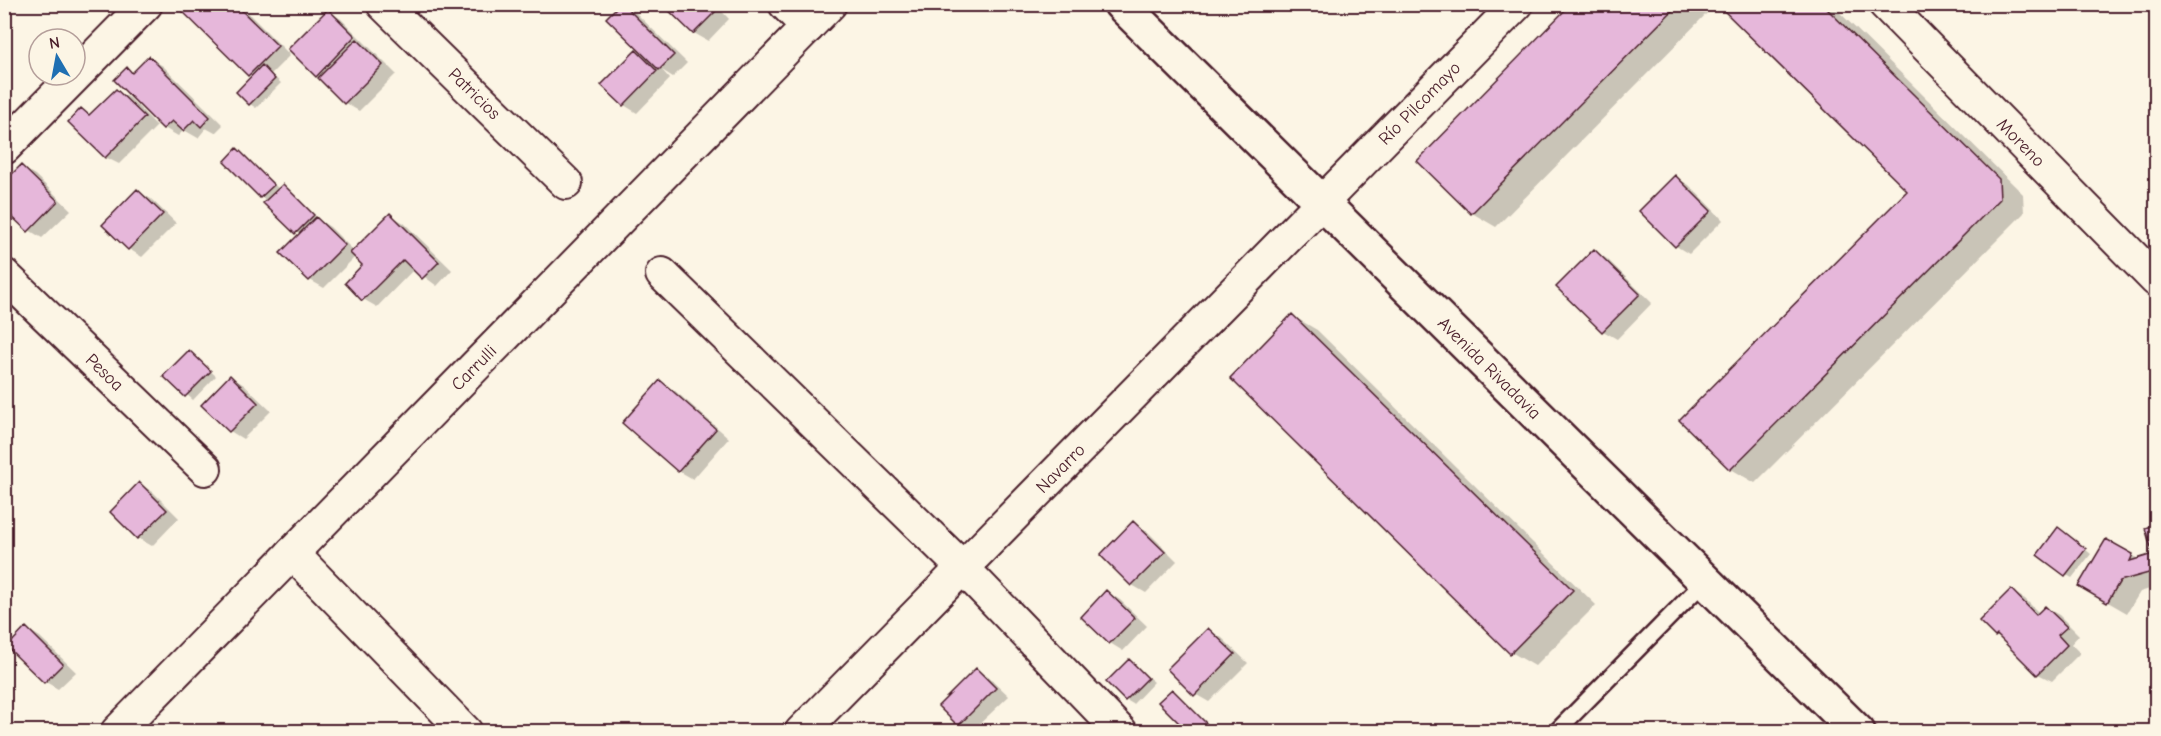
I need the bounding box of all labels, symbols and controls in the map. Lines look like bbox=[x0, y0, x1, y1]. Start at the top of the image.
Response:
north arrow bbox=[27, 27, 87, 87]
text: N bbox=[48, 33, 61, 53]
street label: Río Pilcomayo bbox=[1374, 57, 1465, 149]
street label: Patricios bbox=[444, 63, 505, 124]
street label: Moreno bbox=[1992, 114, 2049, 171]
street label: Avenida Rivadavia bbox=[1434, 313, 1546, 424]
street label: Carrulli bbox=[447, 340, 501, 395]
street label: Pesoa bbox=[81, 349, 128, 395]
street label: Navarro bbox=[1032, 439, 1089, 497]

